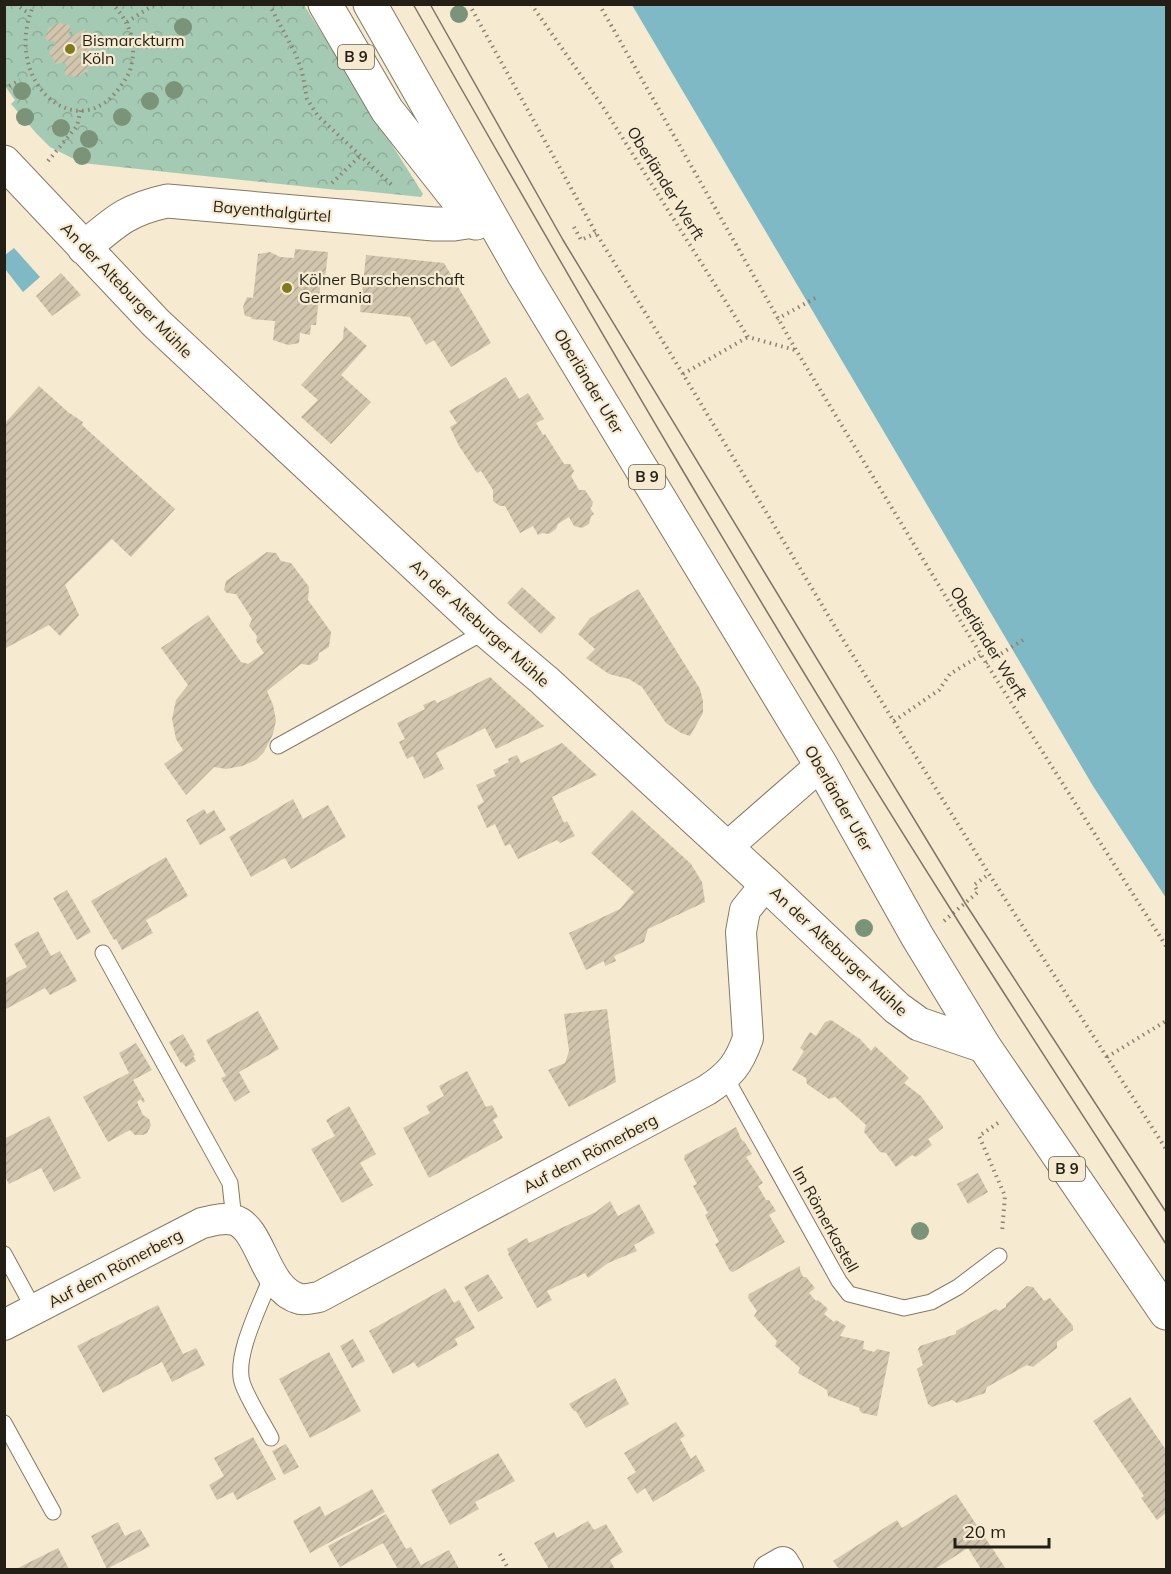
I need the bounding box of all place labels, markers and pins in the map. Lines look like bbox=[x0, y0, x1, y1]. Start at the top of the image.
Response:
place label: Bismarckturm Köln bbox=[82, 30, 185, 68]
marker: Bismarckturm Köln bbox=[63, 42, 77, 56]
place label: Kölner Burschenschaft Germania bbox=[299, 269, 465, 307]
marker: Kölner Burschenschaft Germania bbox=[280, 281, 294, 295]

